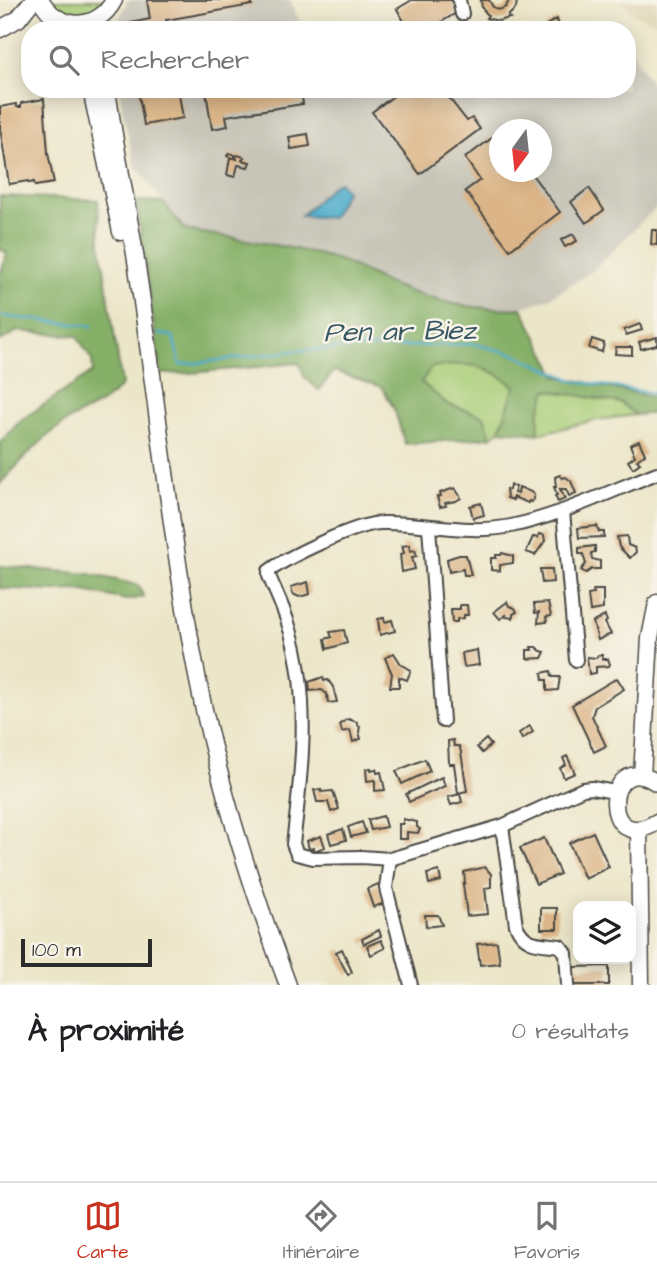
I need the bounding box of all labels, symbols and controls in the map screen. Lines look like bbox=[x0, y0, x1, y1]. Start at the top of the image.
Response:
search box bbox=[21, 21, 636, 98]
icon: search bbox=[45, 41, 83, 79]
text: Rechercher bbox=[101, 42, 249, 78]
north arrow bbox=[489, 119, 552, 182]
water label: Pen ar Biez bbox=[324, 311, 479, 352]
map controls bbox=[573, 901, 636, 964]
button: layers bbox=[573, 901, 636, 964]
scale bar bbox=[21, 936, 152, 968]
text: 100 m bbox=[32, 937, 81, 964]
text: À proximité bbox=[28, 1010, 184, 1052]
text: 0 résultats bbox=[511, 1015, 629, 1047]
tab: Carte bbox=[77, 1197, 129, 1266]
tab: Itinéraire bbox=[283, 1197, 360, 1266]
tab: Favoris bbox=[514, 1197, 580, 1266]

